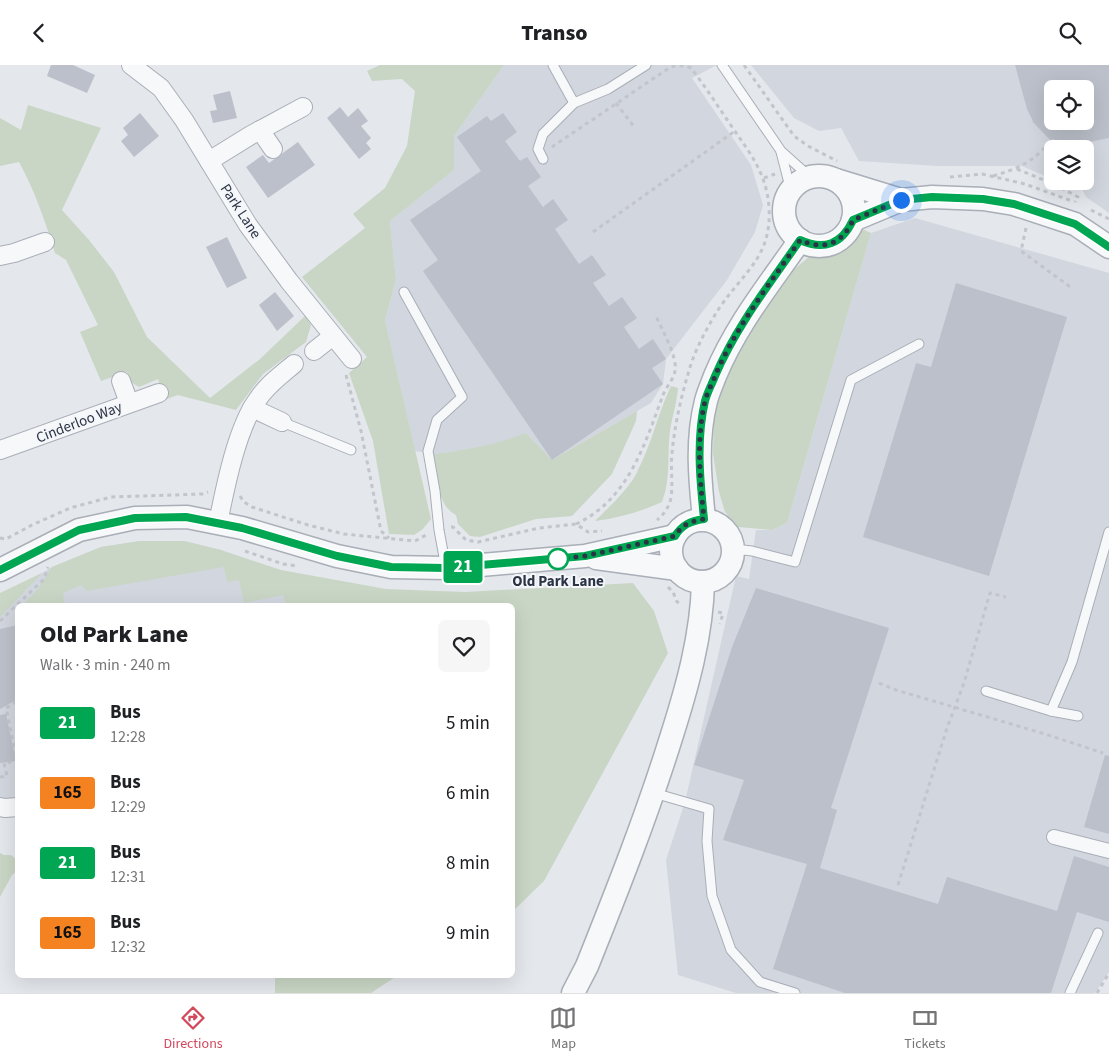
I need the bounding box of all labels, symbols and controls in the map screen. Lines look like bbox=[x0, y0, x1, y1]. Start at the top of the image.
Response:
text: Transo bbox=[521, 17, 588, 49]
icon: back bbox=[25, 19, 53, 47]
icon: search bbox=[1056, 19, 1084, 47]
map controls bbox=[1044, 80, 1094, 190]
button: locate bbox=[1044, 80, 1094, 130]
button: layers bbox=[1044, 140, 1094, 190]
street label: Park Lane bbox=[215, 180, 266, 243]
your location bbox=[889, 188, 914, 213]
street label: Cinderloo Way bbox=[33, 396, 125, 449]
marker: Old Park Lane bbox=[547, 548, 569, 570]
line badge: 21 bbox=[440, 551, 486, 583]
text: 21 bbox=[453, 554, 473, 579]
place label: Old Park Lane bbox=[512, 571, 604, 592]
text: Old Park Lane bbox=[40, 617, 188, 652]
button: heart bbox=[438, 620, 490, 672]
text: Walk · 3 min · 240 m bbox=[40, 654, 171, 676]
text: Bus bbox=[110, 699, 141, 726]
text: 21 bbox=[58, 710, 77, 735]
text: 5 min bbox=[446, 710, 490, 737]
text: 12:28 bbox=[110, 726, 146, 748]
text: Bus bbox=[110, 769, 141, 796]
text: 165 bbox=[53, 780, 82, 805]
text: 6 min bbox=[446, 780, 490, 807]
text: 12:29 bbox=[110, 796, 146, 818]
text: Bus bbox=[110, 839, 141, 866]
text: 21 bbox=[58, 850, 77, 875]
text: 8 min bbox=[446, 850, 490, 877]
text: 12:31 bbox=[110, 866, 146, 888]
text: Bus bbox=[110, 909, 141, 936]
text: 165 bbox=[53, 920, 82, 945]
text: 9 min bbox=[446, 920, 490, 947]
text: 12:32 bbox=[110, 936, 146, 958]
tab: Directions bbox=[163, 1004, 223, 1054]
tab: Map bbox=[549, 1004, 577, 1054]
tab: Tickets bbox=[904, 1004, 946, 1054]

